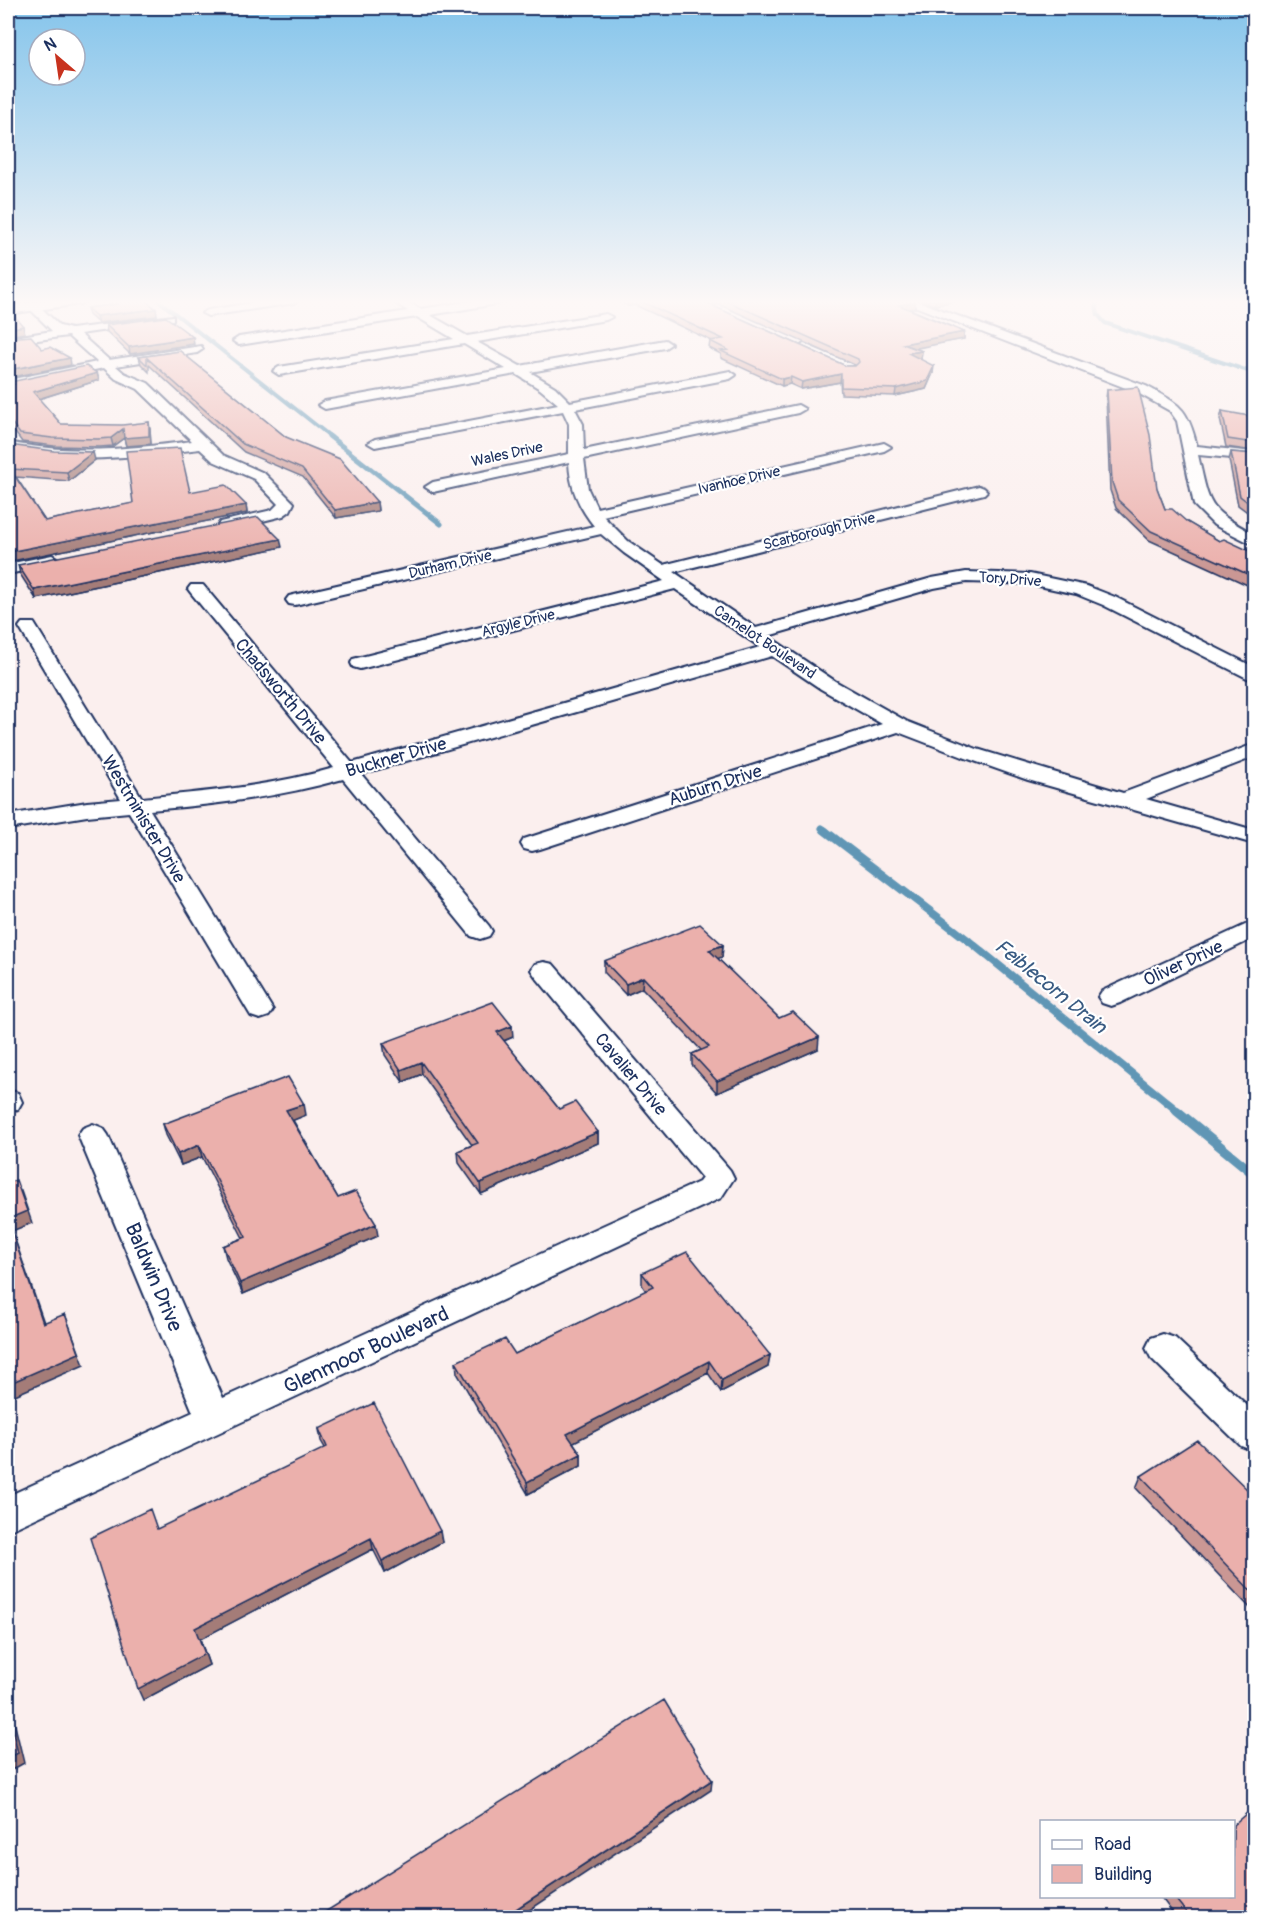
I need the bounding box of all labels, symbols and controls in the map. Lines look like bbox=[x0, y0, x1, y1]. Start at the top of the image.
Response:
north arrow bbox=[27, 27, 87, 87]
text: N bbox=[41, 33, 60, 56]
street label: Wales Drive bbox=[470, 438, 545, 471]
street label: Ivanhoe Drive bbox=[696, 462, 783, 499]
street label: Scarborough Drive bbox=[761, 508, 878, 555]
street label: Durham Drive bbox=[407, 546, 494, 583]
street label: Tory Drive bbox=[978, 568, 1043, 591]
street label: Camelot Boulevard bbox=[710, 601, 819, 684]
street label: Argyle Drive bbox=[479, 605, 558, 642]
street label: Chadsworth Drive bbox=[230, 634, 332, 749]
street label: Buckner Drive bbox=[343, 732, 449, 783]
street label: Westminister Drive bbox=[96, 751, 191, 887]
street label: Auburn Drive bbox=[666, 760, 765, 811]
water label: Feiblecorn Drain bbox=[990, 934, 1113, 1040]
street label: Oliver Drive bbox=[1140, 935, 1227, 992]
street label: Cavalier Drive bbox=[589, 1028, 672, 1121]
street label: Baldwin Drive bbox=[118, 1219, 189, 1336]
street label: Glenmoor Boulevard bbox=[279, 1300, 453, 1401]
legend bbox=[1040, 1820, 1235, 1898]
text: Road bbox=[1094, 1833, 1131, 1856]
text: Building bbox=[1094, 1863, 1152, 1886]

